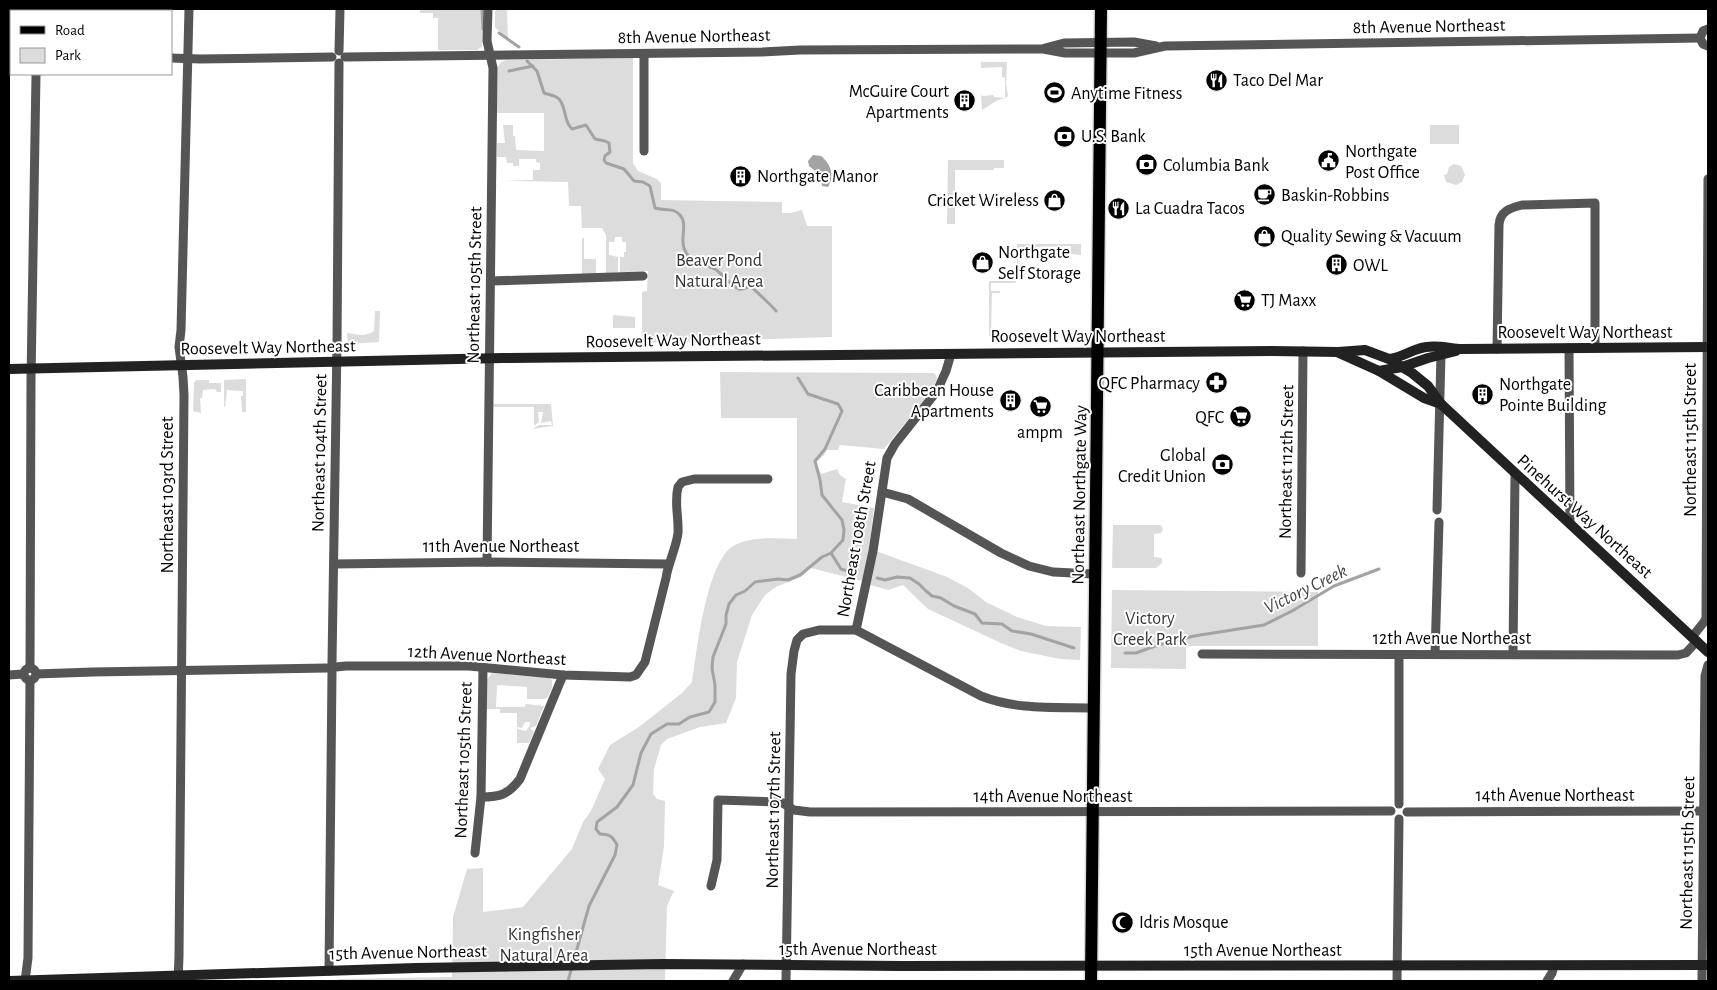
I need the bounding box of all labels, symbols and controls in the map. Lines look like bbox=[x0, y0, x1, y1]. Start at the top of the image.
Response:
legend bbox=[10, 10, 172, 75]
street label: 8th Avenue Northeast bbox=[1353, 17, 1506, 37]
text: Road bbox=[55, 23, 85, 38]
street label: 8th Avenue Northeast bbox=[618, 27, 771, 47]
text: Park bbox=[55, 48, 81, 63]
restaurant icon: Taco Del Mar bbox=[1205, 68, 1229, 92]
place label: Taco Del Mar bbox=[1233, 72, 1323, 90]
sports icon: Anytime Fitness bbox=[1043, 81, 1067, 105]
place label: McGuire Court Apartments bbox=[849, 83, 949, 122]
place label: Anytime Fitness bbox=[1071, 85, 1182, 103]
building icon: McGuire Court Apartments bbox=[953, 89, 977, 113]
bank icon: U.S. Bank bbox=[1053, 124, 1077, 148]
place label: U.S. Bank bbox=[1081, 128, 1146, 146]
place label: Northgate Post Office bbox=[1345, 143, 1420, 182]
public building icon: Northgate Post Office bbox=[1317, 149, 1341, 173]
bank icon: Columbia Bank bbox=[1135, 153, 1159, 177]
place label: Columbia Bank bbox=[1163, 157, 1270, 175]
building icon: Northgate Manor bbox=[729, 164, 753, 188]
place label: Northgate Manor bbox=[757, 168, 878, 186]
cafe icon: Baskin-Robbins bbox=[1253, 183, 1277, 207]
place label: Baskin-Robbins bbox=[1281, 187, 1389, 205]
shop icon: Cricket Wireless bbox=[1043, 188, 1067, 212]
place label: Cricket Wireless bbox=[927, 192, 1039, 210]
restaurant icon: La Cuadra Tacos bbox=[1107, 196, 1131, 220]
place label: La Cuadra Tacos bbox=[1135, 200, 1245, 218]
street label: Northeast 105th Street bbox=[465, 206, 485, 364]
shop icon: Quality Sewing & Vacuum bbox=[1253, 224, 1277, 248]
place label: Quality Sewing & Vacuum bbox=[1281, 228, 1462, 246]
place label: Northgate Self Storage bbox=[998, 244, 1081, 283]
shop icon: Northgate Self Storage bbox=[970, 250, 994, 274]
park label: Beaver Pond Natural Area bbox=[675, 252, 764, 291]
building icon: OWL bbox=[1325, 253, 1349, 277]
place label: OWL bbox=[1353, 257, 1388, 275]
supermarket icon: TJ Maxx bbox=[1233, 288, 1257, 312]
place label: TJ Maxx bbox=[1261, 292, 1317, 310]
street label: Roosevelt Way Northeast bbox=[1497, 324, 1673, 342]
street label: Roosevelt Way Northeast bbox=[990, 328, 1166, 346]
street label: Roosevelt Way Northeast bbox=[585, 330, 761, 352]
street label: Roosevelt Way Northeast bbox=[180, 337, 356, 359]
street label: Northeast 115th Street bbox=[1682, 363, 1700, 517]
pharmacy icon: QFC Pharmacy bbox=[1204, 371, 1228, 395]
street label: Northeast 104th Street bbox=[310, 373, 330, 532]
place label: QFC Pharmacy bbox=[1098, 375, 1200, 393]
place label: Northgate Pointe Building bbox=[1499, 376, 1606, 415]
place label: Caribbean House Apartments bbox=[874, 382, 994, 421]
building icon: Northgate Pointe Building bbox=[1471, 382, 1495, 406]
street label: Northeast 112th Street bbox=[1277, 384, 1297, 539]
building icon: Caribbean House Apartments bbox=[998, 388, 1022, 412]
supermarket icon: ampm bbox=[1028, 395, 1052, 419]
street label: Northeast Northgate Way bbox=[1069, 405, 1091, 585]
supermarket icon: QFC bbox=[1228, 405, 1252, 429]
place label: QFC bbox=[1195, 409, 1224, 427]
street label: Northeast 103rd Street bbox=[159, 416, 177, 574]
place label: ampm bbox=[1017, 424, 1063, 442]
place label: Global Credit Union bbox=[1118, 447, 1206, 486]
street label: Pinehurst Way Northeast bbox=[1513, 451, 1656, 582]
bank icon: Global Credit Union bbox=[1210, 453, 1234, 477]
street label: Northeast 108th Street bbox=[834, 459, 880, 619]
street label: 11th Avenue Northeast bbox=[423, 538, 579, 556]
water label: Victory Creek bbox=[1261, 561, 1350, 618]
park label: Victory Creek Park bbox=[1113, 610, 1188, 649]
street label: 12th Avenue Northeast bbox=[1373, 630, 1531, 648]
street label: 12th Avenue Northeast bbox=[407, 643, 567, 669]
street label: Northeast 105th Street bbox=[452, 681, 476, 839]
street label: Northeast 107th Street bbox=[764, 731, 784, 889]
street label: Northeast 115th Street bbox=[1678, 776, 1698, 930]
street label: 14th Avenue Northeast bbox=[1476, 787, 1635, 805]
street label: 14th Avenue Northeast bbox=[974, 788, 1133, 806]
mosque icon: Idris Mosque bbox=[1111, 910, 1135, 934]
place label: Idris Mosque bbox=[1139, 914, 1229, 932]
park label: Kingfisher Natural Area bbox=[500, 926, 589, 965]
street label: 15th Avenue Northeast bbox=[779, 941, 937, 959]
street label: 15th Avenue Northeast bbox=[1184, 942, 1342, 960]
street label: 15th Avenue Northeast bbox=[329, 943, 487, 963]

